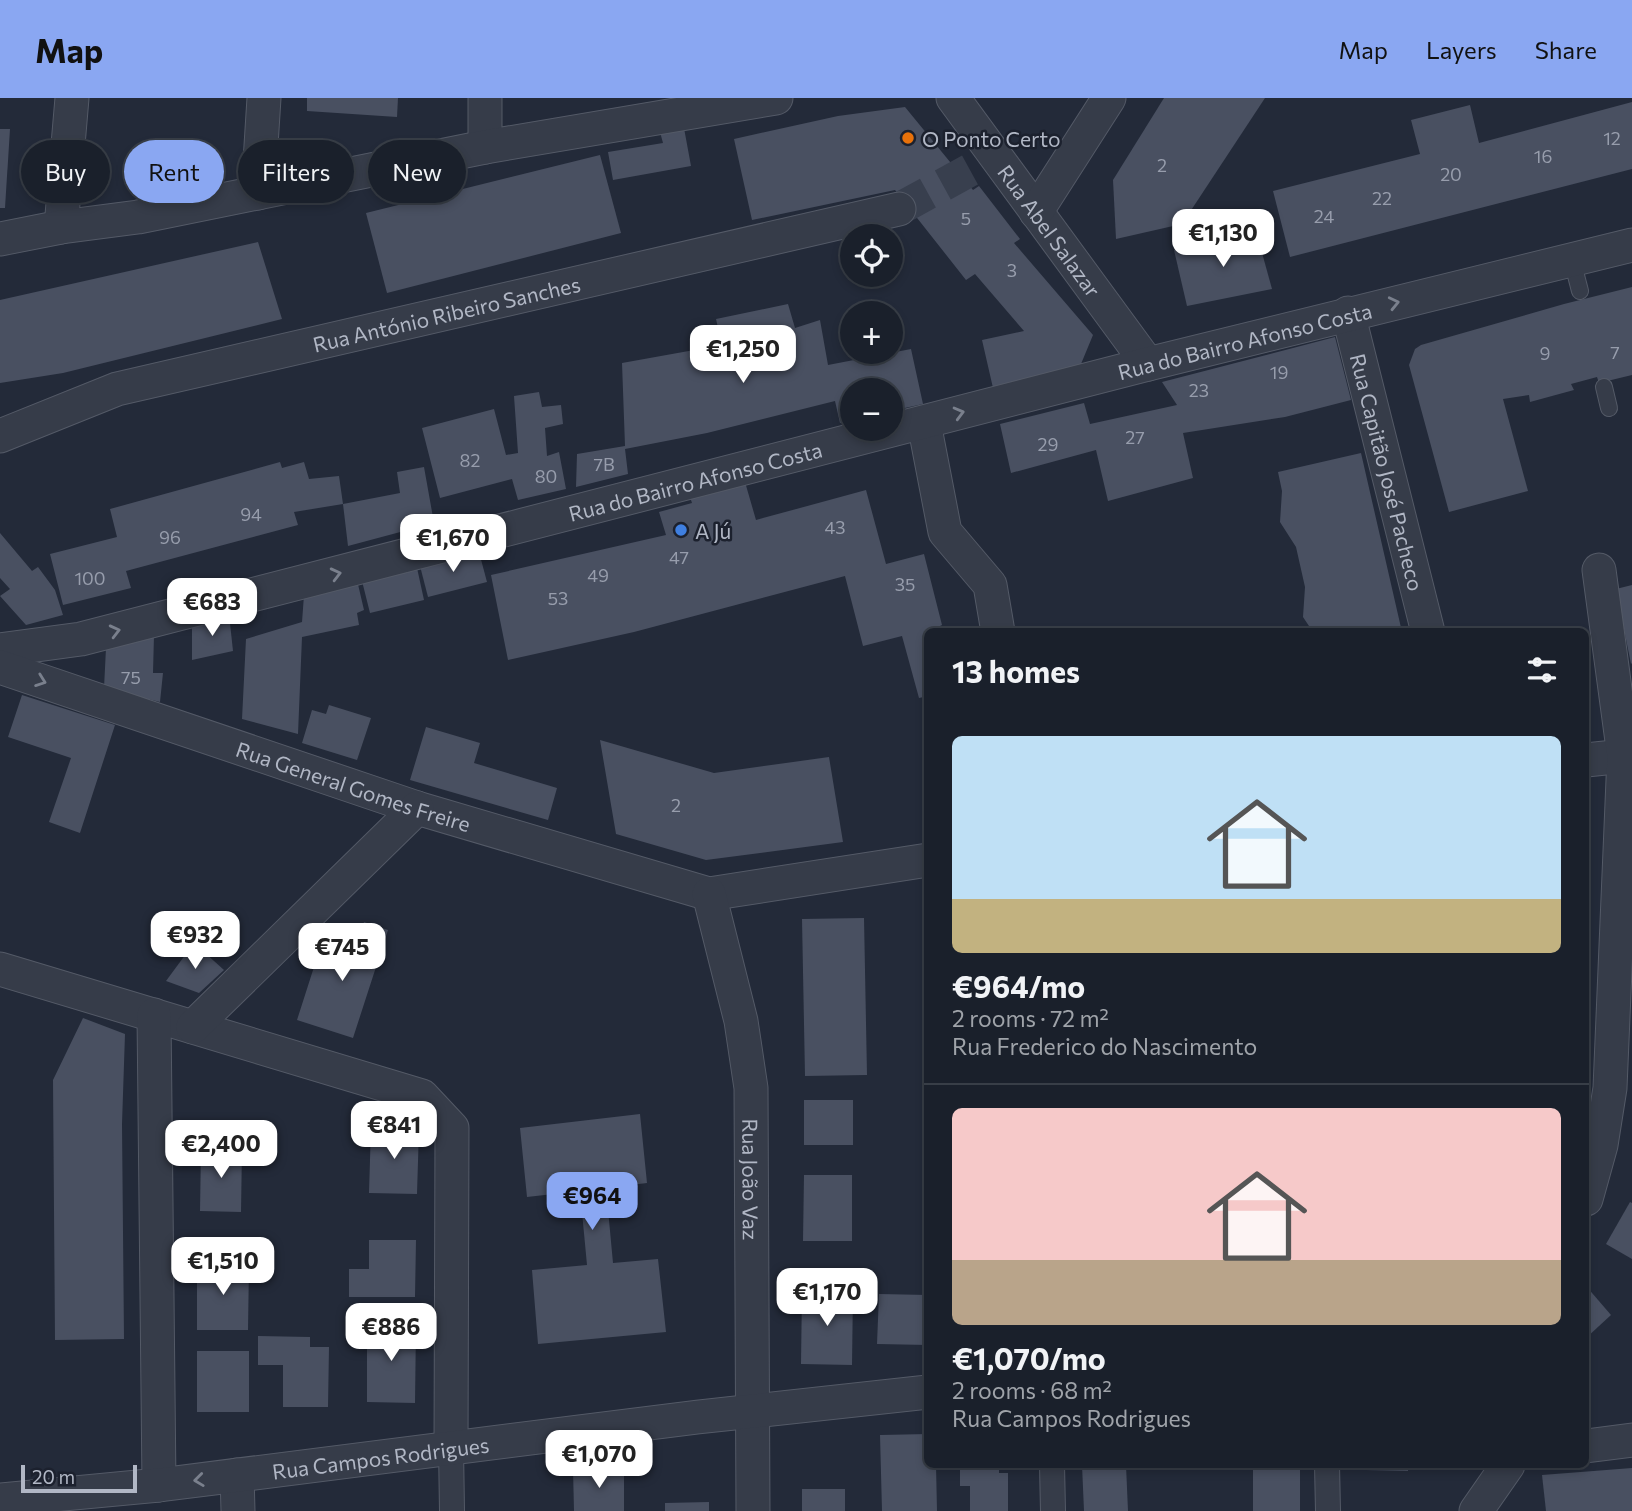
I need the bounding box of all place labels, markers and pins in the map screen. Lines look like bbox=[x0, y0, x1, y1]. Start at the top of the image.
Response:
place label: O Ponto Certo bbox=[922, 126, 1060, 151]
marker: O Ponto Certo bbox=[900, 130, 916, 146]
pin: €1,130 bbox=[1166, 209, 1280, 269]
pin: €1,250 bbox=[686, 326, 800, 385]
pin: €1,670 bbox=[396, 514, 510, 574]
place label: A Jú bbox=[695, 518, 731, 543]
marker: A Jú bbox=[673, 522, 689, 538]
pin: €683 bbox=[171, 578, 253, 638]
pin: €932 bbox=[154, 912, 236, 971]
pin: €745 bbox=[301, 924, 383, 983]
pin: €841 bbox=[353, 1102, 435, 1161]
pin: €2,400 bbox=[164, 1121, 278, 1180]
pin: €964 bbox=[551, 1172, 633, 1232]
pin: €1,510 bbox=[166, 1238, 280, 1297]
pin: €1,170 bbox=[770, 1268, 884, 1328]
pin: €886 bbox=[350, 1304, 432, 1363]
pin: €1,070 bbox=[542, 1430, 656, 1490]

